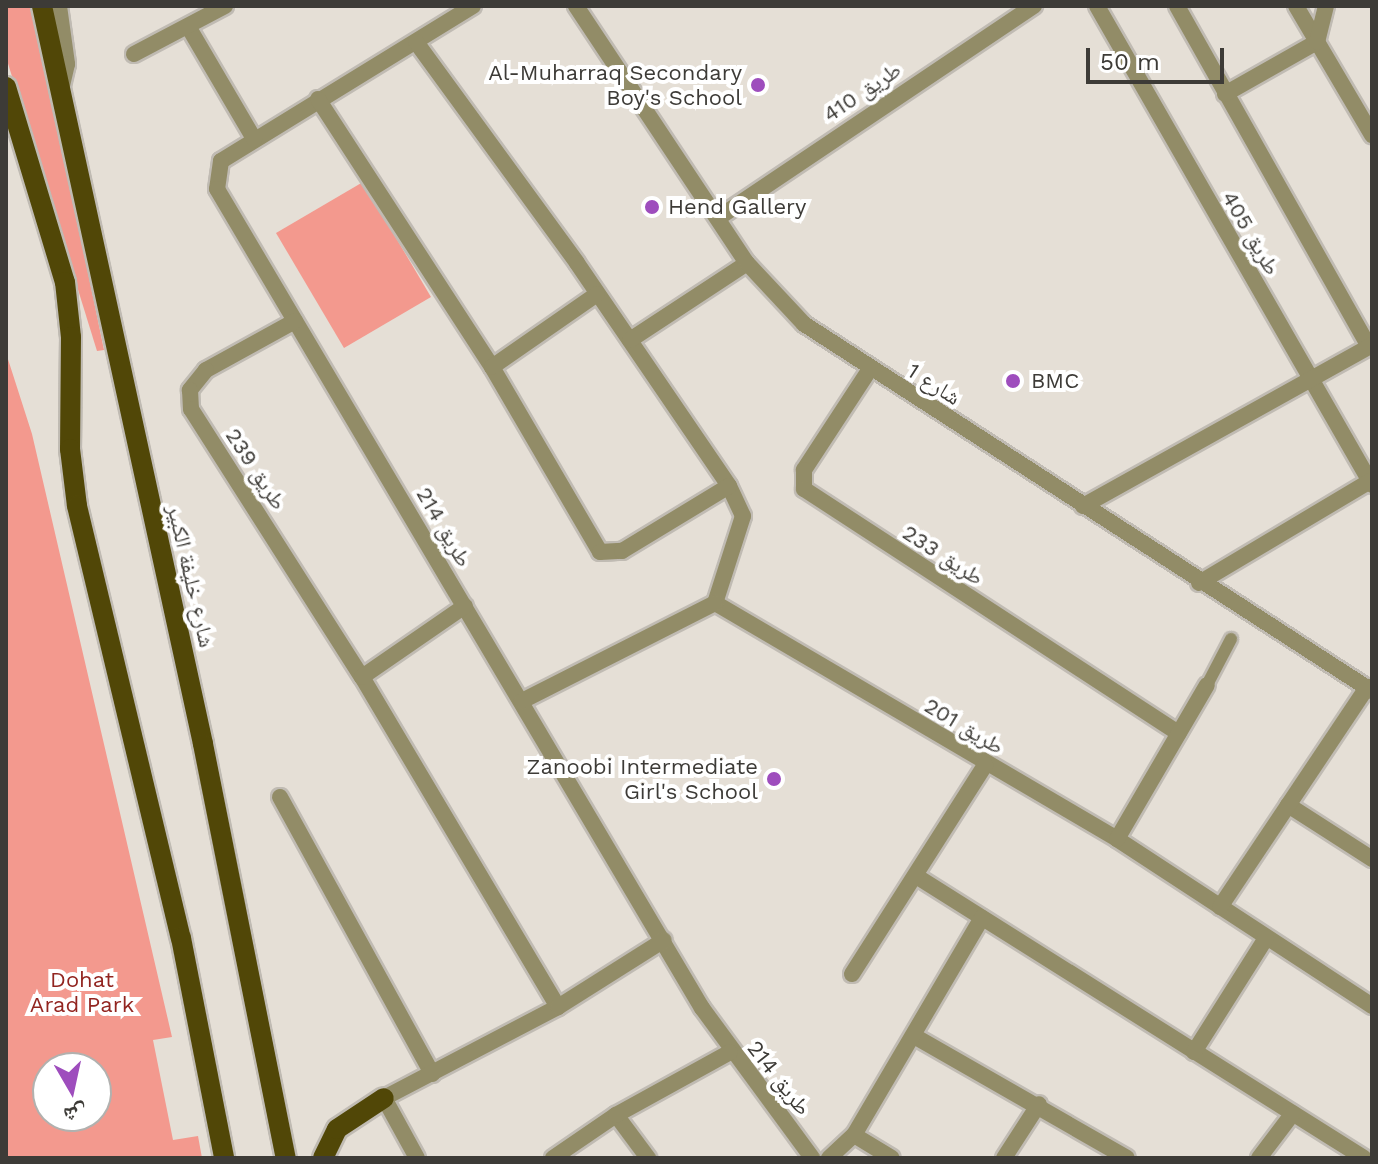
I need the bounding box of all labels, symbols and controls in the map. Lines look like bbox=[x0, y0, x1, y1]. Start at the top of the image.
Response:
scale bar bbox=[1090, 32, 1228, 82]
text: 50 m bbox=[1100, 48, 1160, 76]
street label: طريق 410 bbox=[818, 56, 906, 128]
place label: Al-Muharraq Secondary Boy's School bbox=[488, 59, 742, 110]
marker: Al-Muharraq Secondary Boy's School bbox=[749, 76, 767, 94]
street label: طريق 405 bbox=[1216, 186, 1286, 280]
place label: Hend Gallery bbox=[668, 194, 806, 220]
marker: Hend Gallery bbox=[643, 198, 661, 216]
street label: شارع 1 bbox=[903, 357, 965, 411]
place label: BMC bbox=[1031, 368, 1079, 394]
marker: BMC bbox=[1002, 370, 1024, 392]
street label: طريق 239 bbox=[220, 423, 292, 515]
street label: طريق 214 bbox=[411, 483, 477, 571]
street label: شارع خليفة الكبير bbox=[162, 502, 220, 650]
street label: طريق 233 bbox=[898, 519, 988, 591]
street label: طريق 201 bbox=[920, 692, 1008, 760]
place label: Zanoobi Intermediate Girl's School bbox=[527, 753, 758, 804]
marker: Zanoobi Intermediate Girl's School bbox=[765, 770, 783, 788]
park label: Dohat Arad Park bbox=[30, 966, 134, 1018]
street label: طريق 214 bbox=[742, 1035, 816, 1121]
north arrow bbox=[32, 1052, 112, 1132]
text: ش bbox=[62, 1100, 89, 1128]

